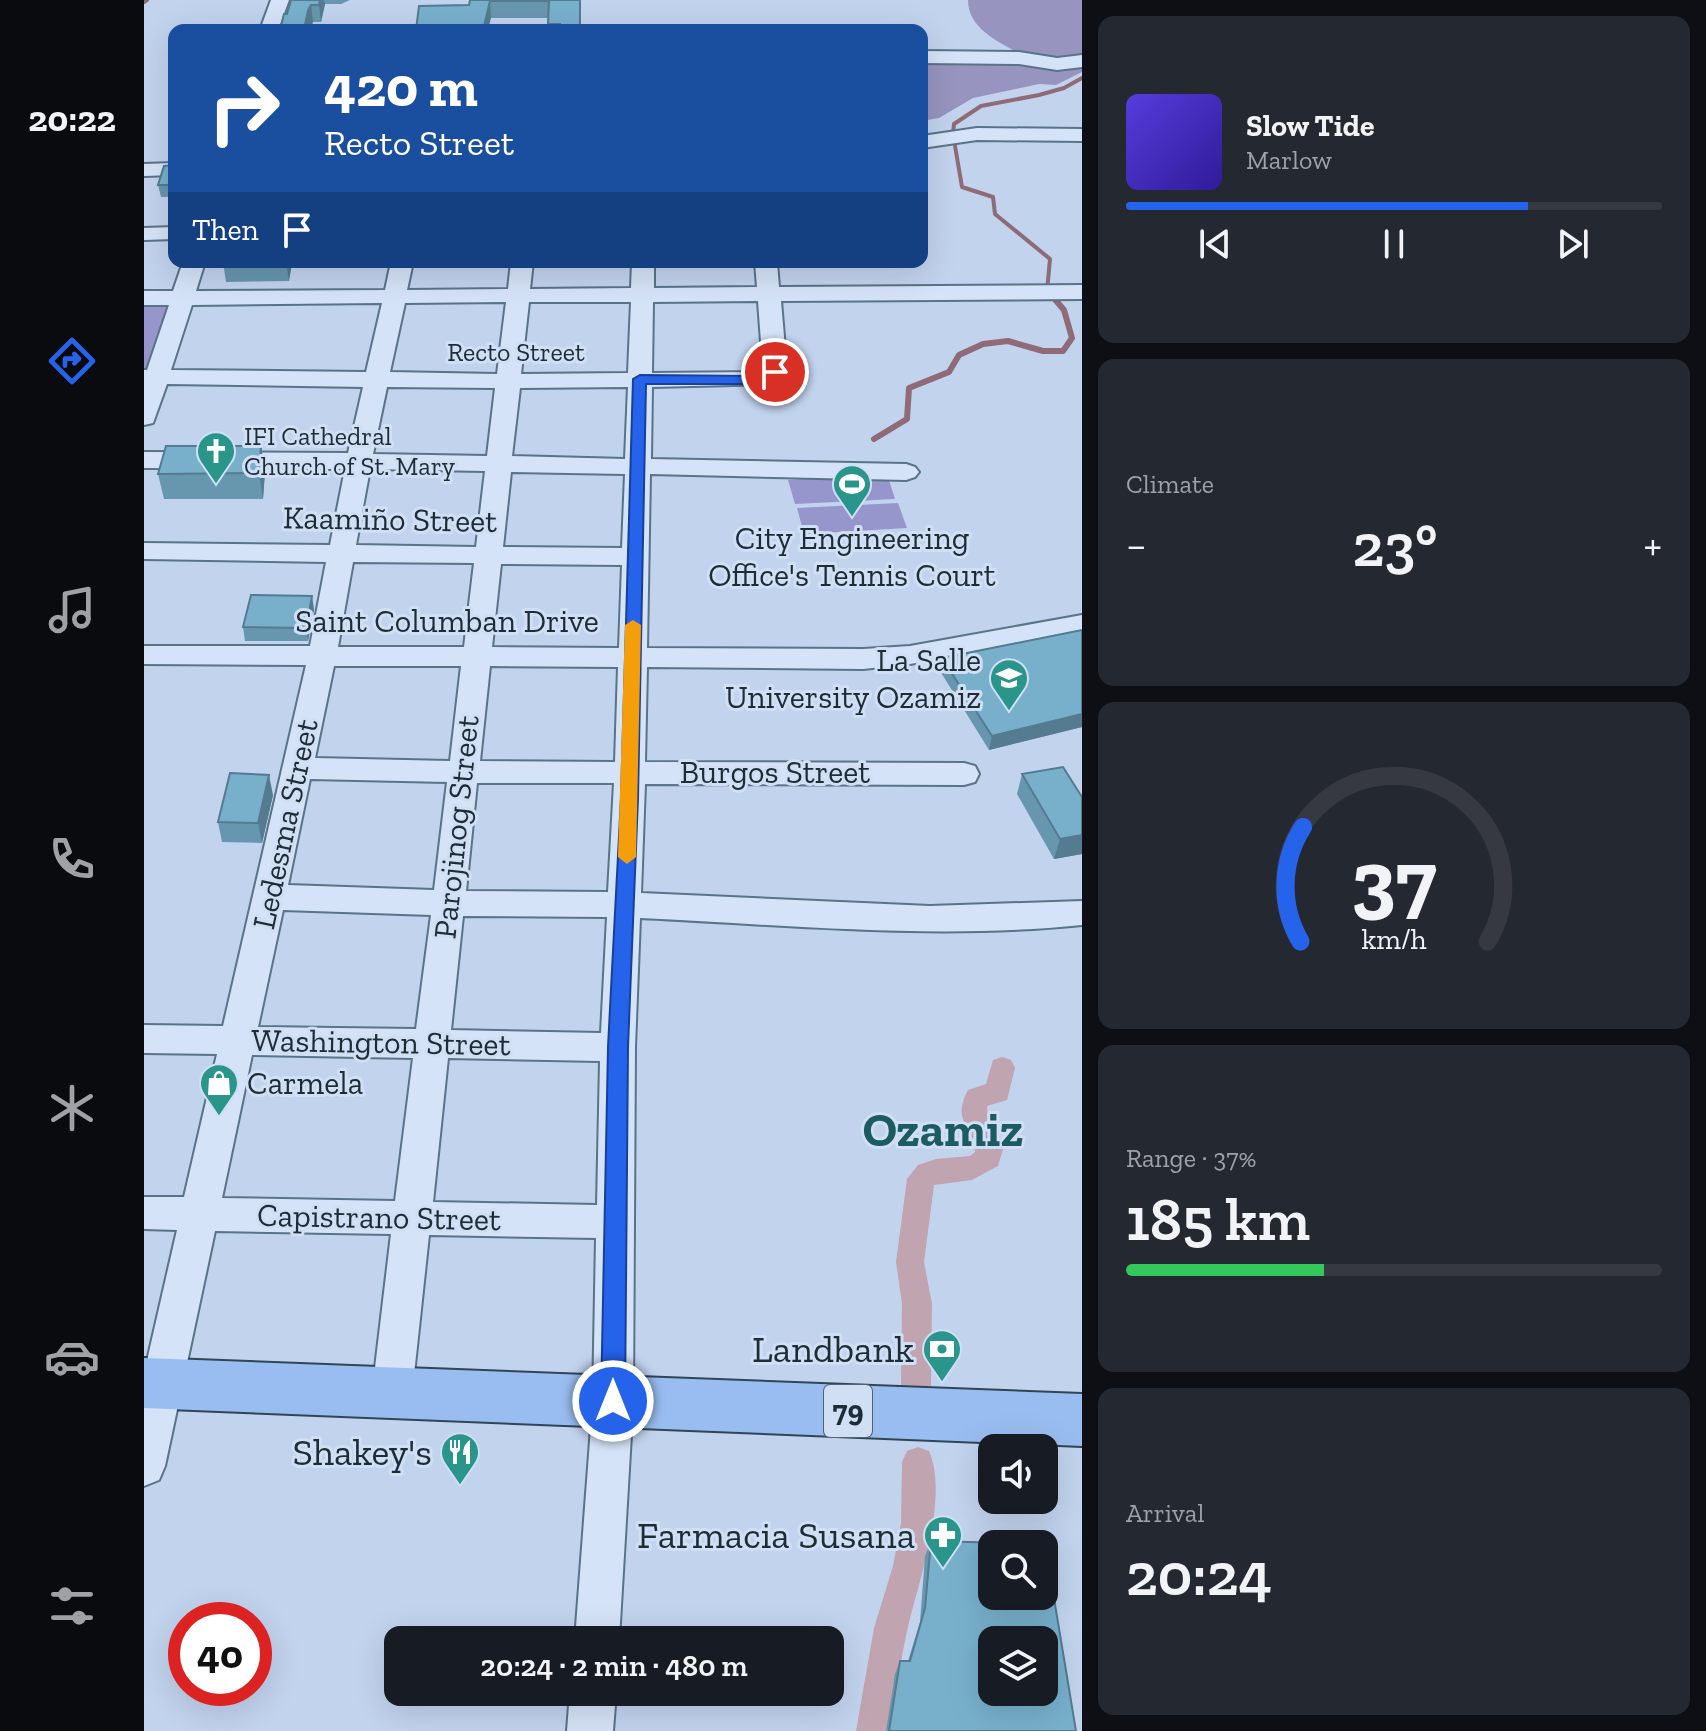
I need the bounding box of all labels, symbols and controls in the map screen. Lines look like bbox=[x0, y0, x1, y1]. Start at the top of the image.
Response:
text: 420 m bbox=[324, 53, 478, 120]
icon: right bbox=[192, 56, 296, 160]
text: 20:22 bbox=[28, 97, 116, 140]
text: Slow Tide bbox=[1246, 108, 1374, 144]
text: Recto Street bbox=[324, 121, 514, 164]
text: Marlow bbox=[1246, 144, 1332, 176]
icon: arrive bbox=[275, 208, 319, 252]
text: Then bbox=[192, 212, 259, 248]
icon: previous bbox=[1193, 222, 1237, 266]
icon: pause bbox=[1372, 222, 1416, 266]
icon: next bbox=[1551, 222, 1595, 266]
icon: directions bbox=[44, 333, 100, 389]
street label: Recto Street bbox=[447, 336, 585, 368]
pin bbox=[741, 338, 809, 406]
icon: arrive bbox=[753, 350, 797, 394]
place label: IFI Cathedral Church of St. Mary bbox=[244, 420, 456, 482]
church icon: IFI Cathedral Church of St. Mary bbox=[195, 430, 237, 485]
sports icon: City Engineering Office's Tennis Court bbox=[831, 463, 873, 518]
text: Climate bbox=[1126, 468, 1214, 500]
street label: Kaamiño Street bbox=[282, 498, 498, 540]
text: 23° bbox=[1352, 509, 1438, 581]
text: − bbox=[1126, 518, 1147, 571]
text: + bbox=[1643, 518, 1662, 571]
place label: City Engineering Office's Tennis Court bbox=[708, 519, 996, 594]
icon: music bbox=[44, 582, 100, 638]
street label: Saint Columban Drive bbox=[295, 602, 599, 640]
place label: La Salle University Ozamiz bbox=[725, 641, 981, 716]
school or university icon: La Salle University Ozamiz bbox=[988, 657, 1030, 712]
street label: Parojinog Street bbox=[425, 713, 487, 941]
street label: Ledesma Street bbox=[244, 715, 326, 932]
street label: Burgos Street bbox=[680, 753, 870, 791]
text: 37 bbox=[1351, 828, 1437, 928]
icon: phone bbox=[44, 831, 100, 887]
text: km/h bbox=[1361, 922, 1427, 956]
street label: Washington Street bbox=[251, 1021, 511, 1063]
shop icon: Carmela bbox=[198, 1062, 240, 1117]
place label: Carmela bbox=[247, 1064, 363, 1102]
icon: climate bbox=[44, 1080, 100, 1136]
district label: Ozamiz bbox=[863, 1101, 1023, 1158]
text: Range · 37% bbox=[1126, 1142, 1256, 1174]
text: 185 km bbox=[1126, 1183, 1310, 1255]
street label: Capistrano Street bbox=[257, 1196, 501, 1238]
place label: Landbank bbox=[752, 1326, 914, 1372]
bank icon: Landbank bbox=[921, 1328, 963, 1383]
icon: car bbox=[44, 1329, 100, 1385]
position arrow bbox=[571, 1359, 655, 1443]
road number: 79 bbox=[824, 1385, 872, 1437]
place label: Shakey's bbox=[293, 1429, 432, 1475]
restaurant icon: Shakey's bbox=[439, 1431, 481, 1486]
map controls bbox=[978, 1434, 1058, 1706]
button: sound bbox=[978, 1434, 1058, 1514]
text: Arrival bbox=[1126, 1497, 1204, 1529]
place label: Farmacia Susana bbox=[637, 1512, 915, 1558]
pharmacy icon: Farmacia Susana bbox=[922, 1514, 964, 1569]
button: search bbox=[978, 1530, 1058, 1610]
text: 20:24 bbox=[1126, 1538, 1272, 1610]
icon: filters bbox=[44, 1578, 100, 1634]
speed limit sign: 40 bbox=[168, 1602, 272, 1706]
button: layers bbox=[978, 1626, 1058, 1706]
text: 20:24 · 2 min · 480 m bbox=[480, 1648, 748, 1684]

